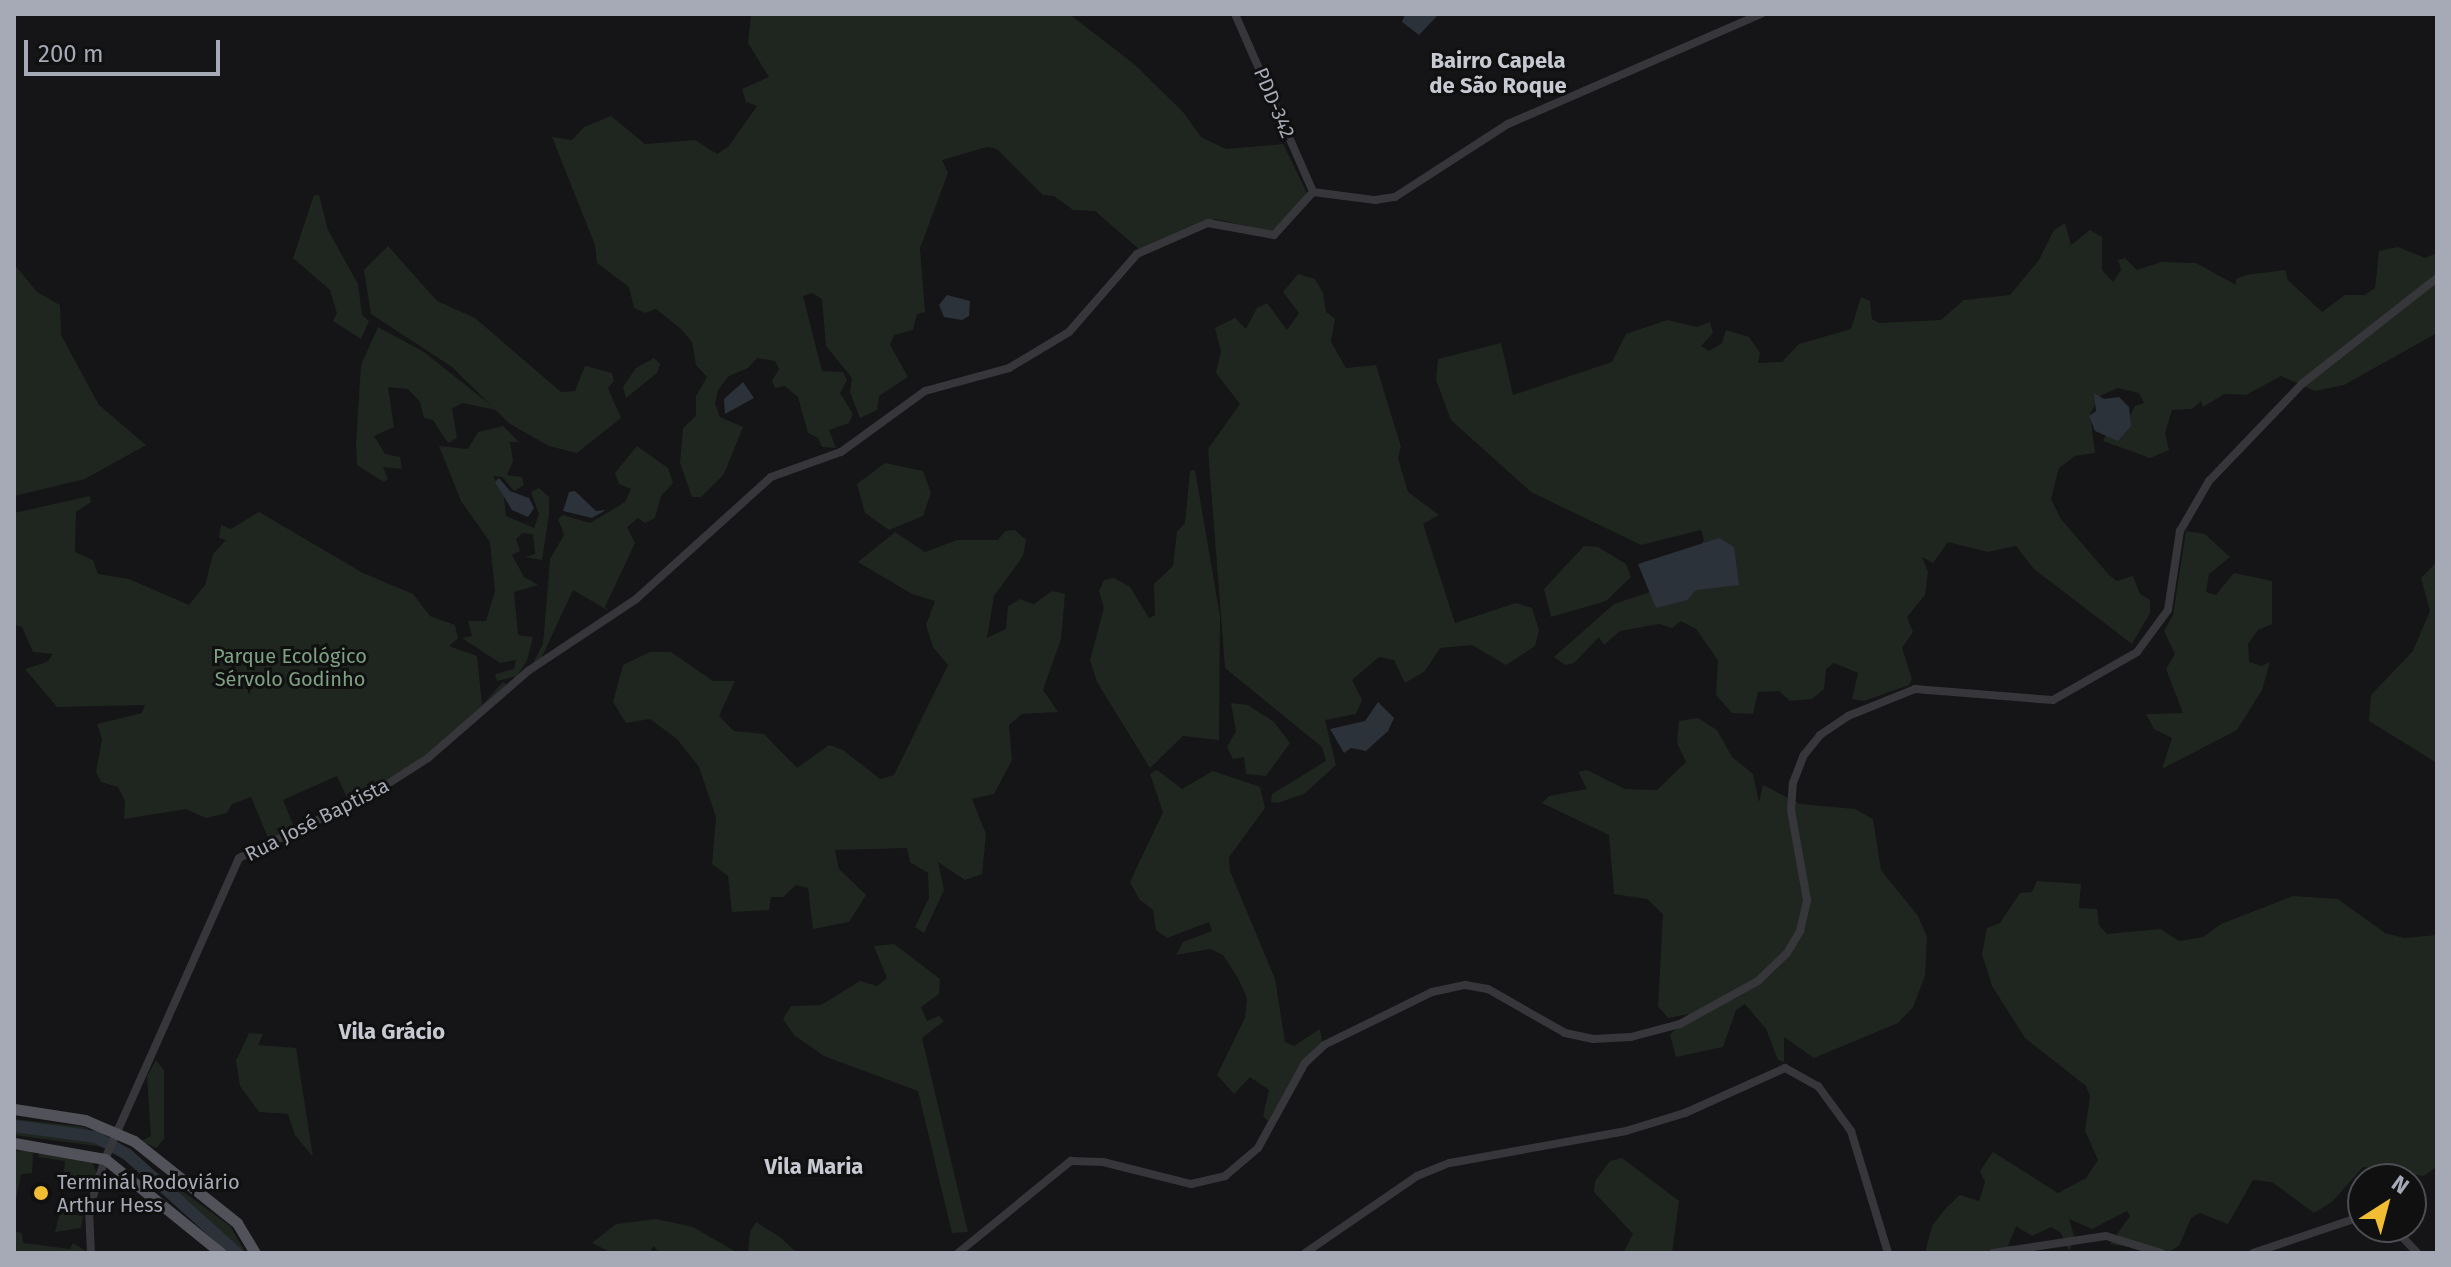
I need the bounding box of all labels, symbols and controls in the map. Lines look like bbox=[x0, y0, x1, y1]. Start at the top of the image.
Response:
scale bar bbox=[28, 24, 224, 74]
text: 200 m bbox=[38, 40, 104, 68]
district label: Bairro Capela de São Roque bbox=[1429, 47, 1567, 98]
street label: PDD-342 bbox=[1248, 64, 1300, 142]
park label: Parque Ecológico Sérvolo Godinho bbox=[213, 644, 367, 691]
street label: Rua José Baptista bbox=[241, 773, 393, 867]
district label: Vila Grácio bbox=[339, 1019, 445, 1045]
district label: Vila Maria bbox=[765, 1154, 863, 1180]
north arrow bbox=[2347, 1163, 2427, 1243]
place label: Terminál Rodoviário Arthur Hess bbox=[57, 1170, 240, 1217]
text: N bbox=[2386, 1170, 2414, 1200]
marker: Terminál Rodoviário Arthur Hess bbox=[32, 1184, 50, 1202]

